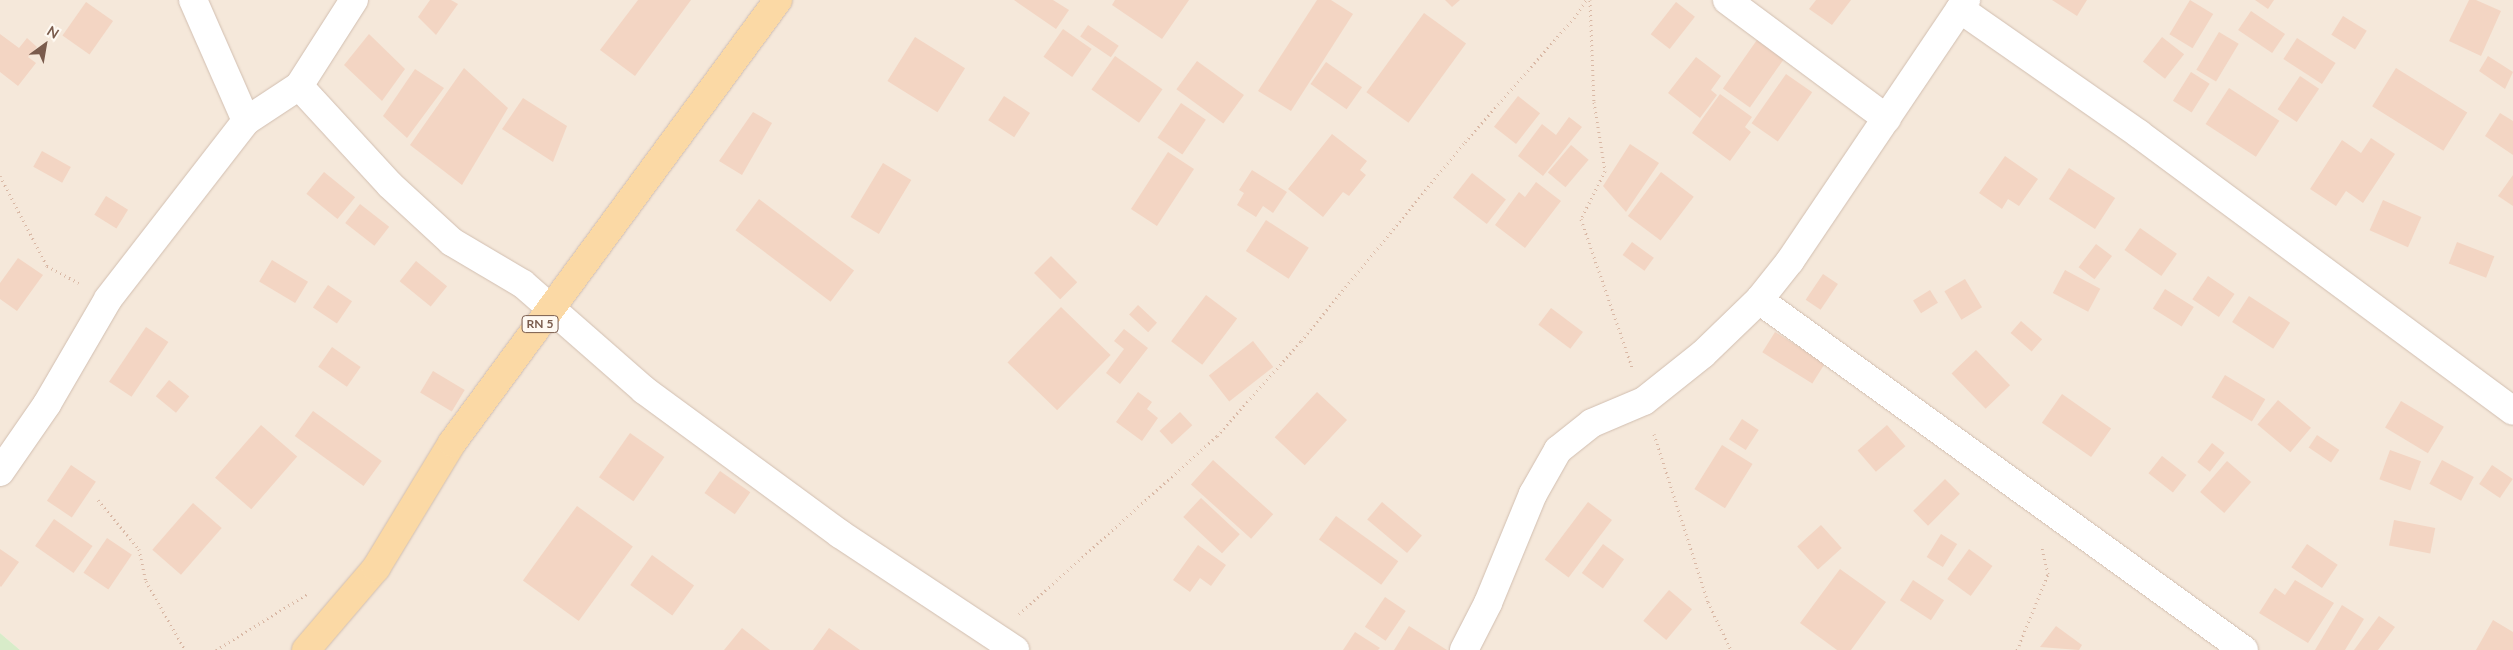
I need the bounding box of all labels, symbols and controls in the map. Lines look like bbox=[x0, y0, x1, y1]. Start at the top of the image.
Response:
north arrow bbox=[20, 20, 70, 70]
text: N bbox=[44, 22, 62, 42]
road number: RN 5 bbox=[521, 314, 559, 334]

